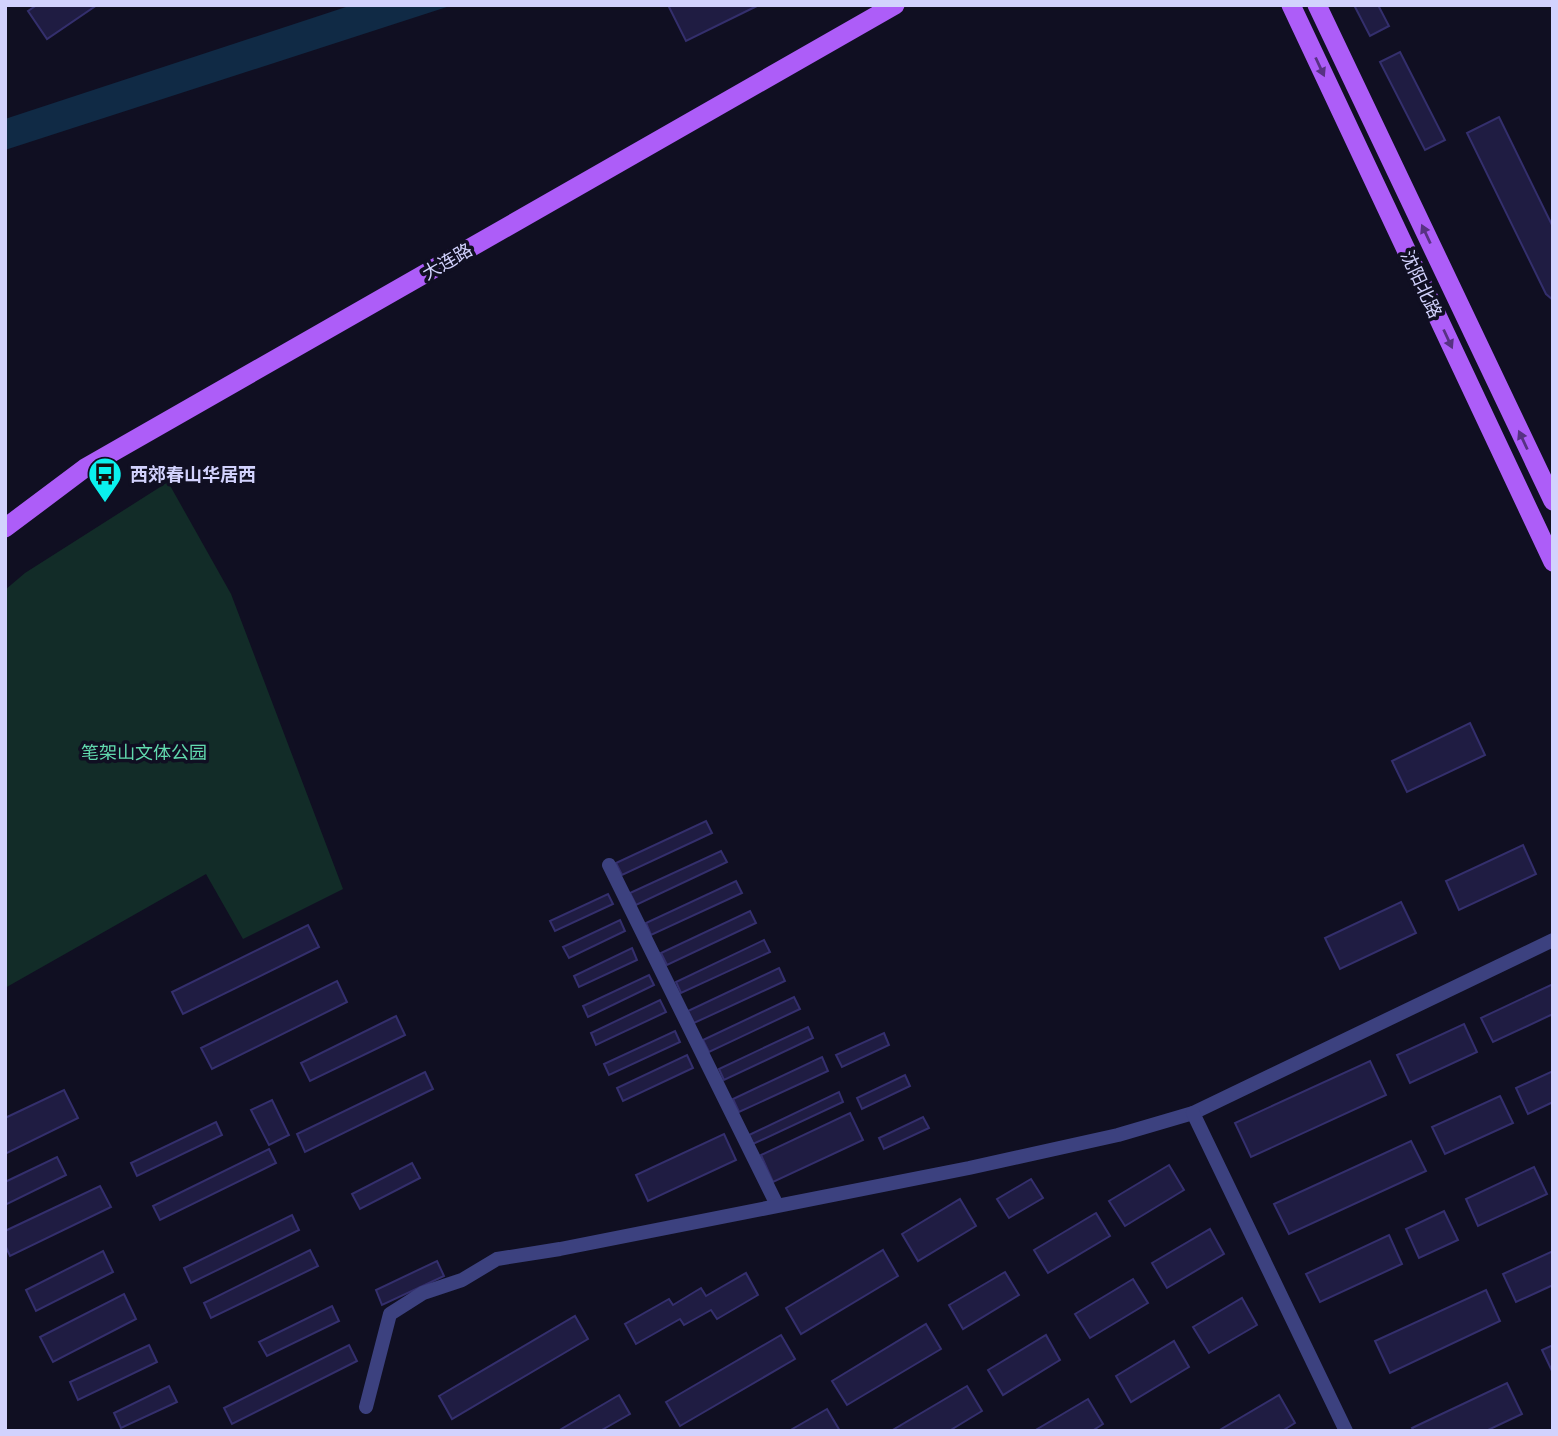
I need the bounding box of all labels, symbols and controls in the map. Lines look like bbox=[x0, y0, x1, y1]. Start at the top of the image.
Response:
one-way arrow bbox=[1314, 57, 1325, 77]
one-way arrow bbox=[1420, 224, 1431, 244]
street label: 大连路 bbox=[418, 238, 476, 284]
street label: 沈阳北路 bbox=[1397, 247, 1447, 321]
one-way arrow bbox=[1442, 329, 1454, 349]
one-way arrow bbox=[1518, 429, 1529, 450]
bus stop icon: 西郊春山华居西 bbox=[86, 455, 124, 504]
place label: 西郊春山华居西 bbox=[130, 463, 256, 485]
park label: 笔架山文体公园 bbox=[81, 741, 207, 763]

